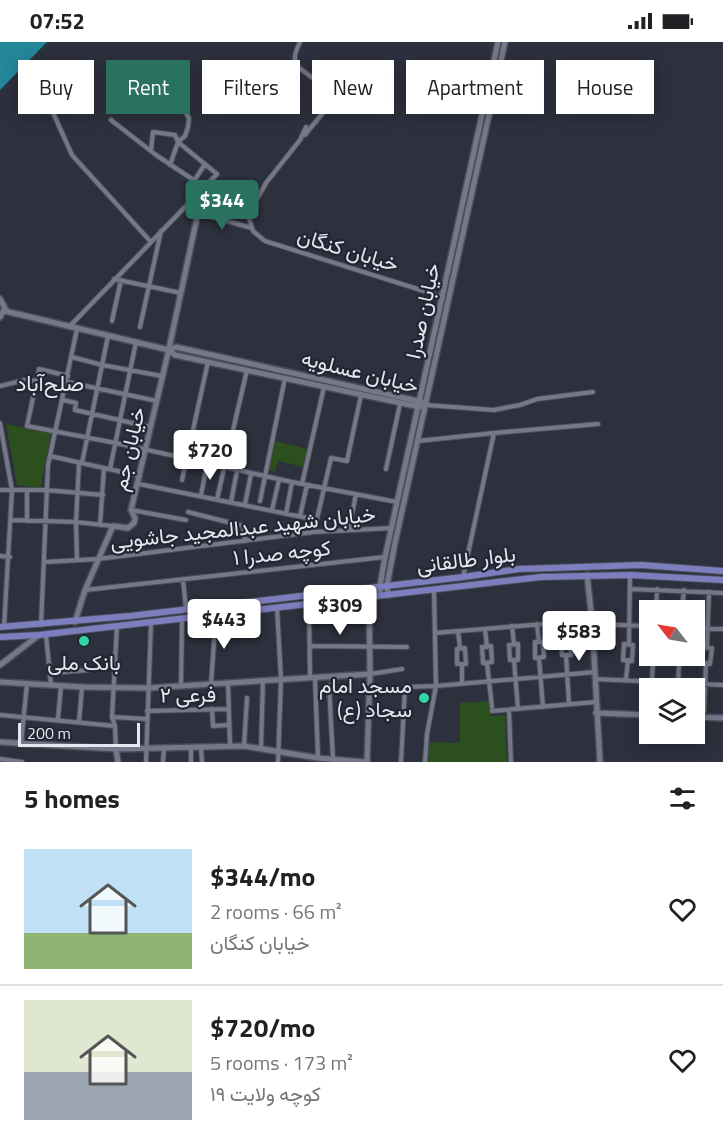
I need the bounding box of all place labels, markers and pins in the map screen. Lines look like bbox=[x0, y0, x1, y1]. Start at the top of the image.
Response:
pin: $344 bbox=[186, 180, 258, 231]
pin: $720 bbox=[174, 430, 246, 481]
pin: $309 bbox=[304, 585, 376, 636]
pin: $443 bbox=[188, 599, 260, 650]
pin: $583 bbox=[543, 611, 615, 662]
marker: بانک ملی bbox=[77, 634, 91, 648]
place label: بانک ملی bbox=[47, 646, 121, 678]
place label: مسجد امام سجاد (ع) bbox=[319, 669, 412, 725]
marker: مسجد امام سجاد (ع) bbox=[417, 691, 431, 705]

